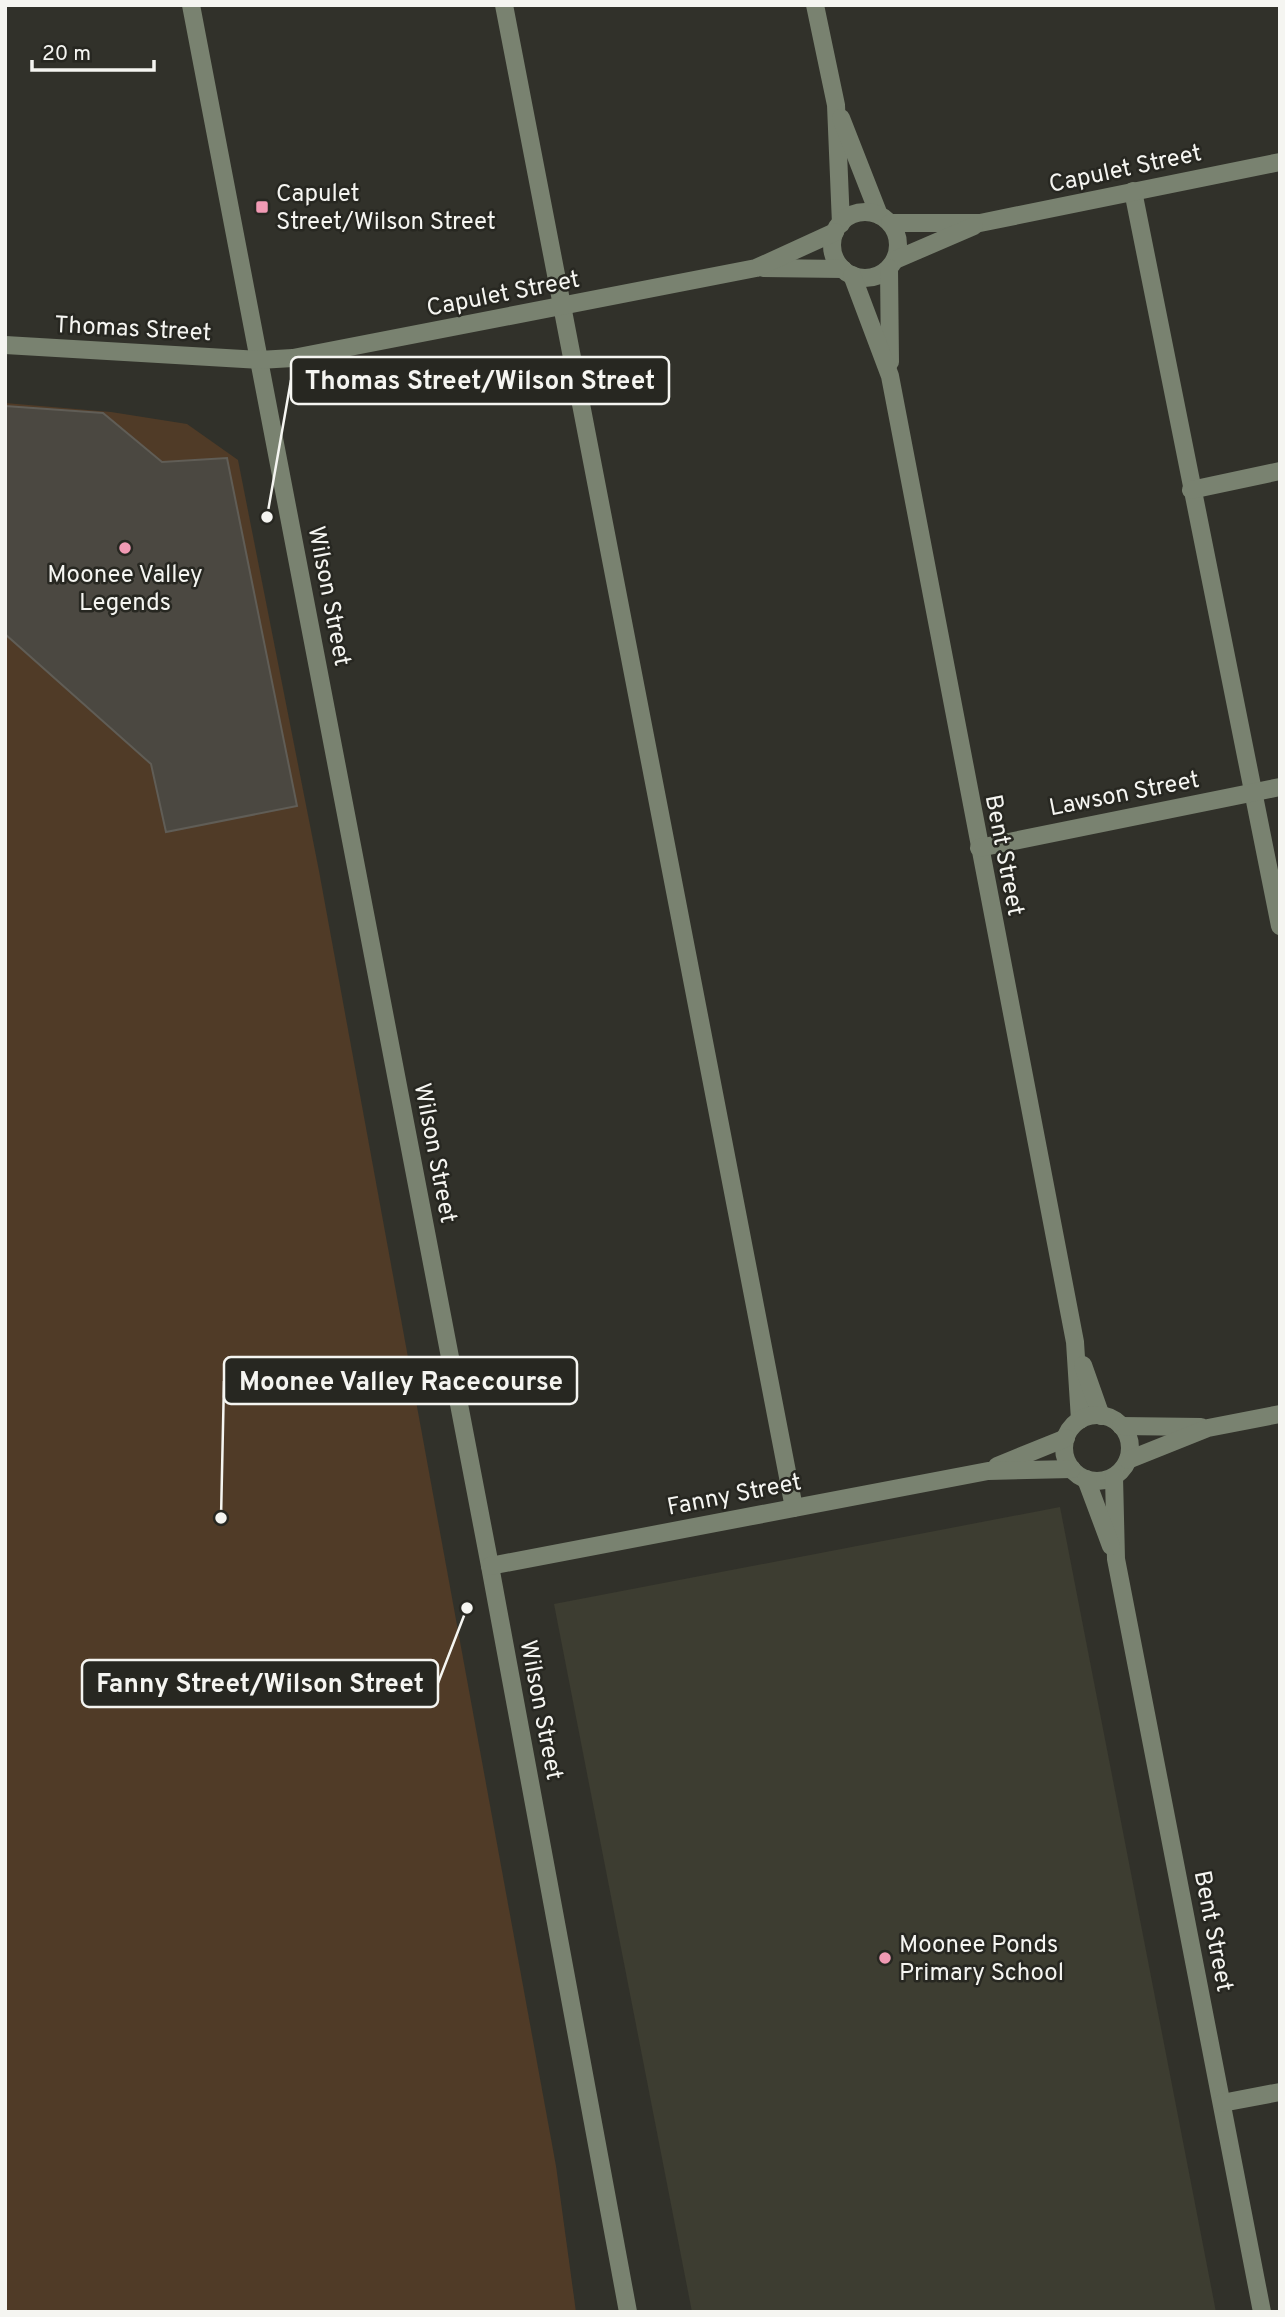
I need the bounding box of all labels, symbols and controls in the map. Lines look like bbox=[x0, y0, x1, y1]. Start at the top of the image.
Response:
scale bar bbox=[32, 28, 154, 72]
text: 20 m bbox=[42, 41, 91, 68]
street label: Capulet Street bbox=[1046, 139, 1204, 201]
place label: Capulet Street/Wilson Street bbox=[276, 180, 496, 238]
marker: Capulet Street/Wilson Street bbox=[254, 199, 270, 215]
street label: Capulet Street bbox=[424, 265, 582, 325]
street label: Thomas Street bbox=[54, 311, 212, 349]
callout: Thomas Street/Wilson Street bbox=[291, 357, 669, 404]
text: Thomas Street/Wilson Street bbox=[305, 366, 655, 399]
street label: Wilson Street bbox=[300, 524, 356, 669]
marker: Moonee Valley Legends bbox=[117, 540, 133, 556]
place label: Moonee Valley Legends bbox=[47, 561, 203, 619]
street label: Lawson Street bbox=[1047, 766, 1202, 824]
street label: Bent Street bbox=[977, 792, 1030, 919]
street label: Wilson Street bbox=[406, 1081, 462, 1226]
callout: Moonee Valley Racecourse bbox=[224, 1357, 577, 1404]
text: Moonee Valley Racecourse bbox=[239, 1367, 563, 1400]
street label: Fanny Street bbox=[665, 1468, 804, 1524]
street label: Wilson Street bbox=[512, 1638, 568, 1783]
callout: Fanny Street/Wilson Street bbox=[82, 1660, 438, 1707]
text: Fanny Street/Wilson Street bbox=[96, 1669, 424, 1702]
street label: Bent Street bbox=[1186, 1868, 1239, 1995]
place label: Moonee Ponds Primary School bbox=[899, 1931, 1064, 1989]
marker: Moonee Ponds Primary School bbox=[877, 1950, 893, 1966]

